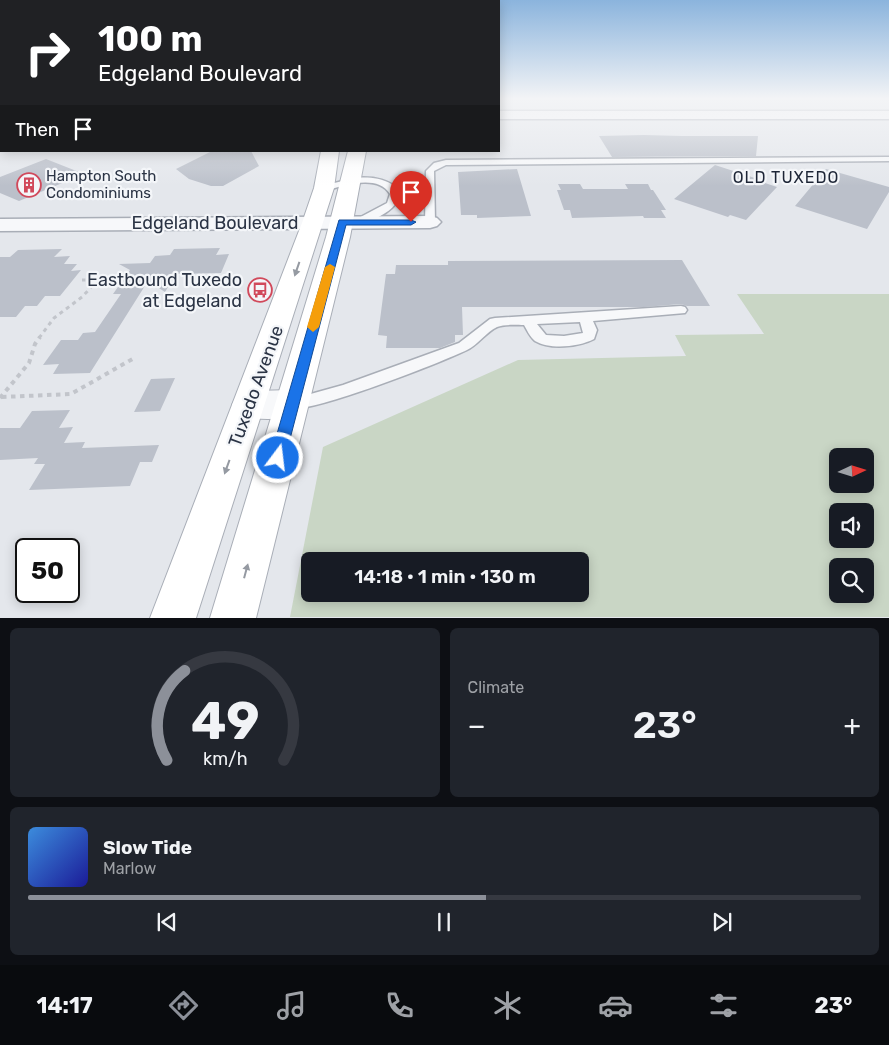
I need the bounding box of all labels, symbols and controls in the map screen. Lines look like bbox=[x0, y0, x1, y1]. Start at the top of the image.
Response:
text: 100 m bbox=[98, 18, 203, 60]
icon: right bbox=[15, 20, 80, 85]
text: Edgeland Boulevard bbox=[98, 60, 302, 87]
icon: arrive bbox=[69, 115, 97, 143]
text: Then bbox=[15, 118, 59, 141]
place label: Hampton South Condominiums bbox=[46, 167, 156, 202]
district label: OLD TUXEDO bbox=[733, 168, 839, 187]
pin bbox=[390, 171, 432, 222]
building icon: Hampton South Condominiums bbox=[16, 172, 42, 198]
icon: arrive bbox=[397, 178, 425, 206]
street label: Edgeland Boulevard bbox=[132, 212, 298, 234]
one-way arrow bbox=[293, 261, 300, 276]
place label: Eastbound Tuxedo at Edgeland bbox=[87, 269, 242, 312]
bus stop icon: Eastbound Tuxedo at Edgeland bbox=[247, 277, 273, 303]
street label: Tuxedo Avenue bbox=[224, 322, 288, 450]
position arrow bbox=[251, 431, 303, 483]
north arrow bbox=[829, 448, 874, 492]
map controls bbox=[829, 448, 874, 603]
one-way arrow bbox=[223, 460, 230, 475]
button: sound bbox=[829, 503, 874, 548]
speed limit sign: 50 bbox=[15, 538, 80, 603]
button: search bbox=[829, 558, 874, 603]
one-way arrow bbox=[243, 563, 251, 578]
text: 14:18 · 1 min · 130 m bbox=[354, 565, 536, 588]
text: Climate bbox=[468, 678, 524, 697]
text: 49 bbox=[190, 690, 259, 752]
text: 23° bbox=[633, 702, 697, 748]
text: − bbox=[468, 709, 486, 742]
text: + bbox=[844, 709, 861, 742]
text: km/h bbox=[202, 748, 247, 769]
text: Slow Tide bbox=[103, 836, 192, 859]
text: Marlow bbox=[103, 859, 156, 878]
icon: previous bbox=[153, 908, 181, 936]
icon: pause bbox=[430, 908, 458, 936]
icon: next bbox=[708, 908, 736, 936]
icon: directions bbox=[166, 988, 201, 1023]
icon: music bbox=[274, 988, 309, 1023]
icon: phone bbox=[382, 988, 417, 1023]
icon: climate bbox=[490, 988, 525, 1023]
icon: car bbox=[598, 988, 633, 1023]
icon: filters bbox=[706, 988, 741, 1023]
text: 14:17 bbox=[37, 992, 93, 1019]
text: 23° bbox=[814, 992, 852, 1019]

